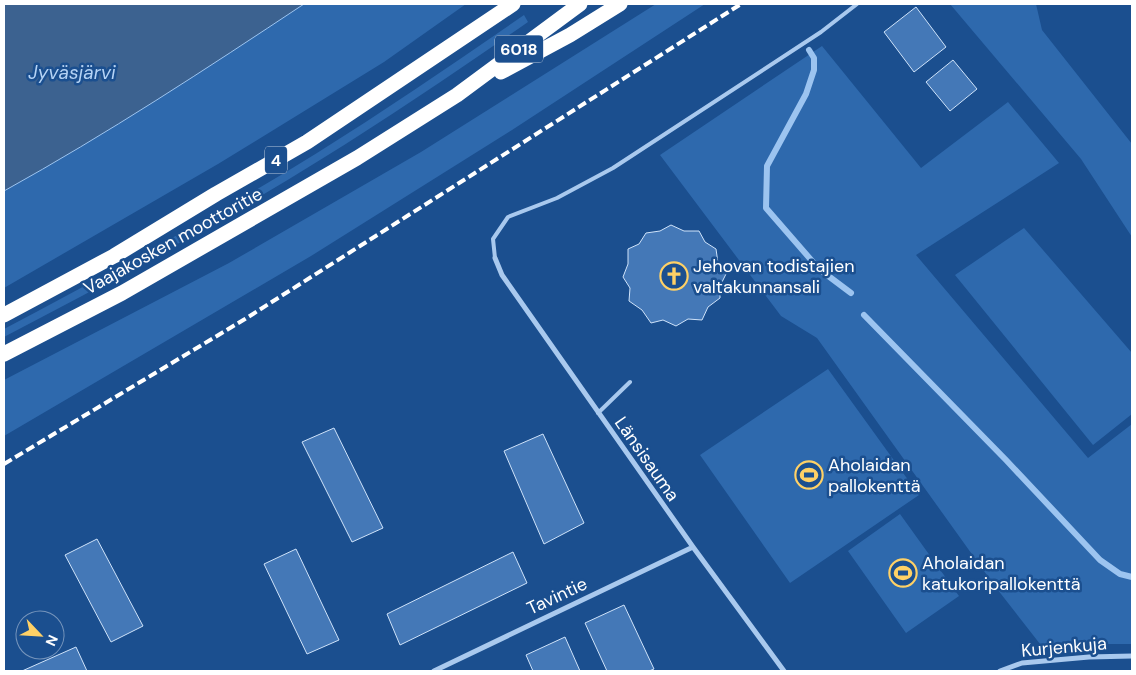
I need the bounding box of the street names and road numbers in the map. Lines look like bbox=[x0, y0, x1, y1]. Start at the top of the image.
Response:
road number: 6018 bbox=[495, 36, 543, 62]
road number: 4 bbox=[265, 146, 287, 174]
street label: Vaajakosken moottoritie bbox=[79, 182, 267, 300]
street label: Länsisauma bbox=[609, 412, 685, 506]
street label: Tavintie bbox=[523, 572, 591, 620]
street label: Kurjenkuja bbox=[1020, 631, 1108, 663]

